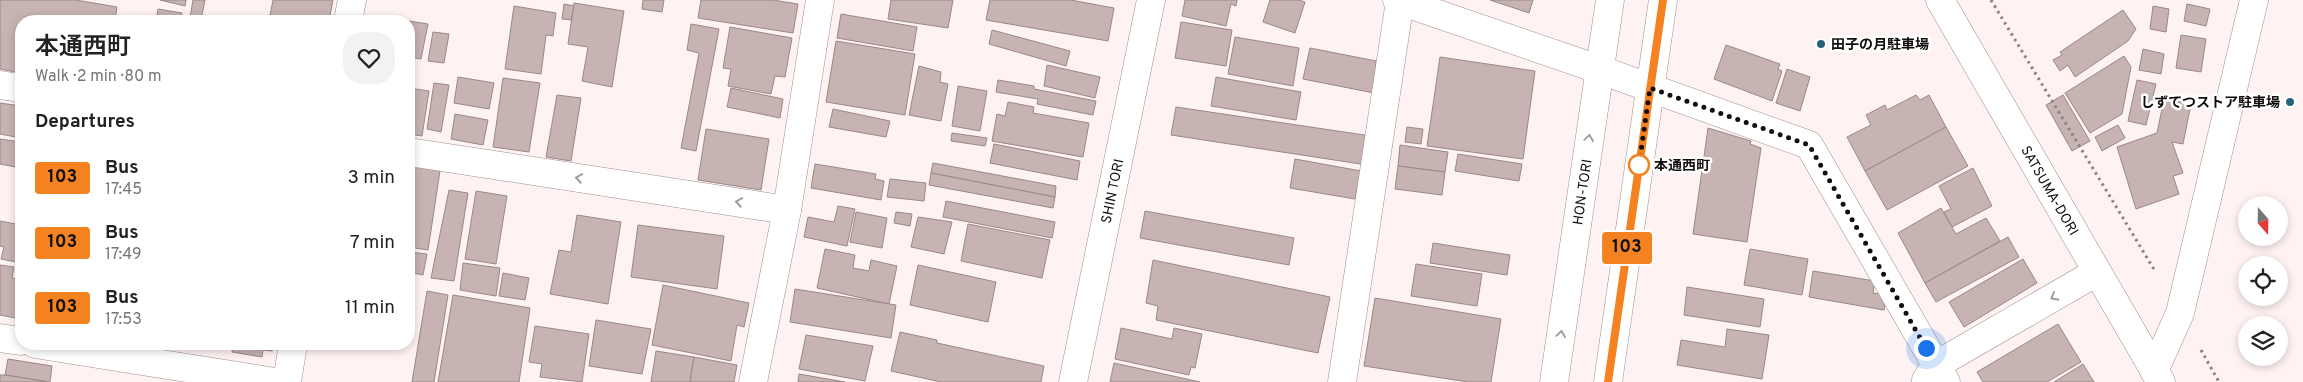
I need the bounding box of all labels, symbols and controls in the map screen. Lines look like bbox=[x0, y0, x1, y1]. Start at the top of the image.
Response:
button: heart bbox=[343, 32, 395, 84]
text: 本通西町 bbox=[35, 33, 131, 63]
place label: 田子の月駐車場 bbox=[1831, 37, 1929, 54]
marker: 田子の月駐車場 bbox=[1815, 38, 1827, 50]
text: Walk · 2 min · 80 m bbox=[35, 67, 162, 87]
place label: しずてつストア駐車場 bbox=[2141, 95, 2280, 112]
marker: しずてつストア駐車場 bbox=[2284, 96, 2296, 108]
text: Departures bbox=[35, 110, 135, 134]
one-way arrow bbox=[1583, 134, 1593, 143]
street label: SATSUMA-DORI bbox=[2016, 143, 2081, 239]
marker: 本通西町 bbox=[1628, 154, 1650, 176]
text: Bus bbox=[105, 156, 139, 180]
street label: SHIN TORI bbox=[1099, 157, 1128, 225]
street label: HON-TORI bbox=[1570, 158, 1597, 226]
place label: 本通西町 bbox=[1654, 158, 1710, 175]
text: 103 bbox=[48, 166, 77, 189]
text: 3 min bbox=[347, 166, 395, 190]
one-way arrow bbox=[574, 173, 582, 184]
text: 17:45 bbox=[105, 180, 142, 200]
north arrow bbox=[2238, 196, 2288, 246]
map controls bbox=[2238, 196, 2288, 366]
one-way arrow bbox=[735, 198, 744, 208]
text: Bus bbox=[105, 221, 139, 245]
text: 103 bbox=[48, 231, 77, 254]
text: 7 min bbox=[350, 231, 395, 255]
line badge: 103 bbox=[1598, 232, 1656, 264]
text: 103 bbox=[1612, 236, 1642, 259]
text: 17:49 bbox=[105, 245, 141, 265]
button: locate bbox=[2238, 256, 2288, 306]
text: Bus bbox=[105, 286, 139, 310]
one-way arrow bbox=[2051, 290, 2060, 300]
text: 103 bbox=[48, 296, 77, 319]
text: 11 min bbox=[345, 296, 395, 320]
text: 17:53 bbox=[105, 310, 142, 330]
button: layers bbox=[2238, 316, 2288, 366]
one-way arrow bbox=[1555, 329, 1566, 337]
your location bbox=[1914, 336, 1939, 361]

